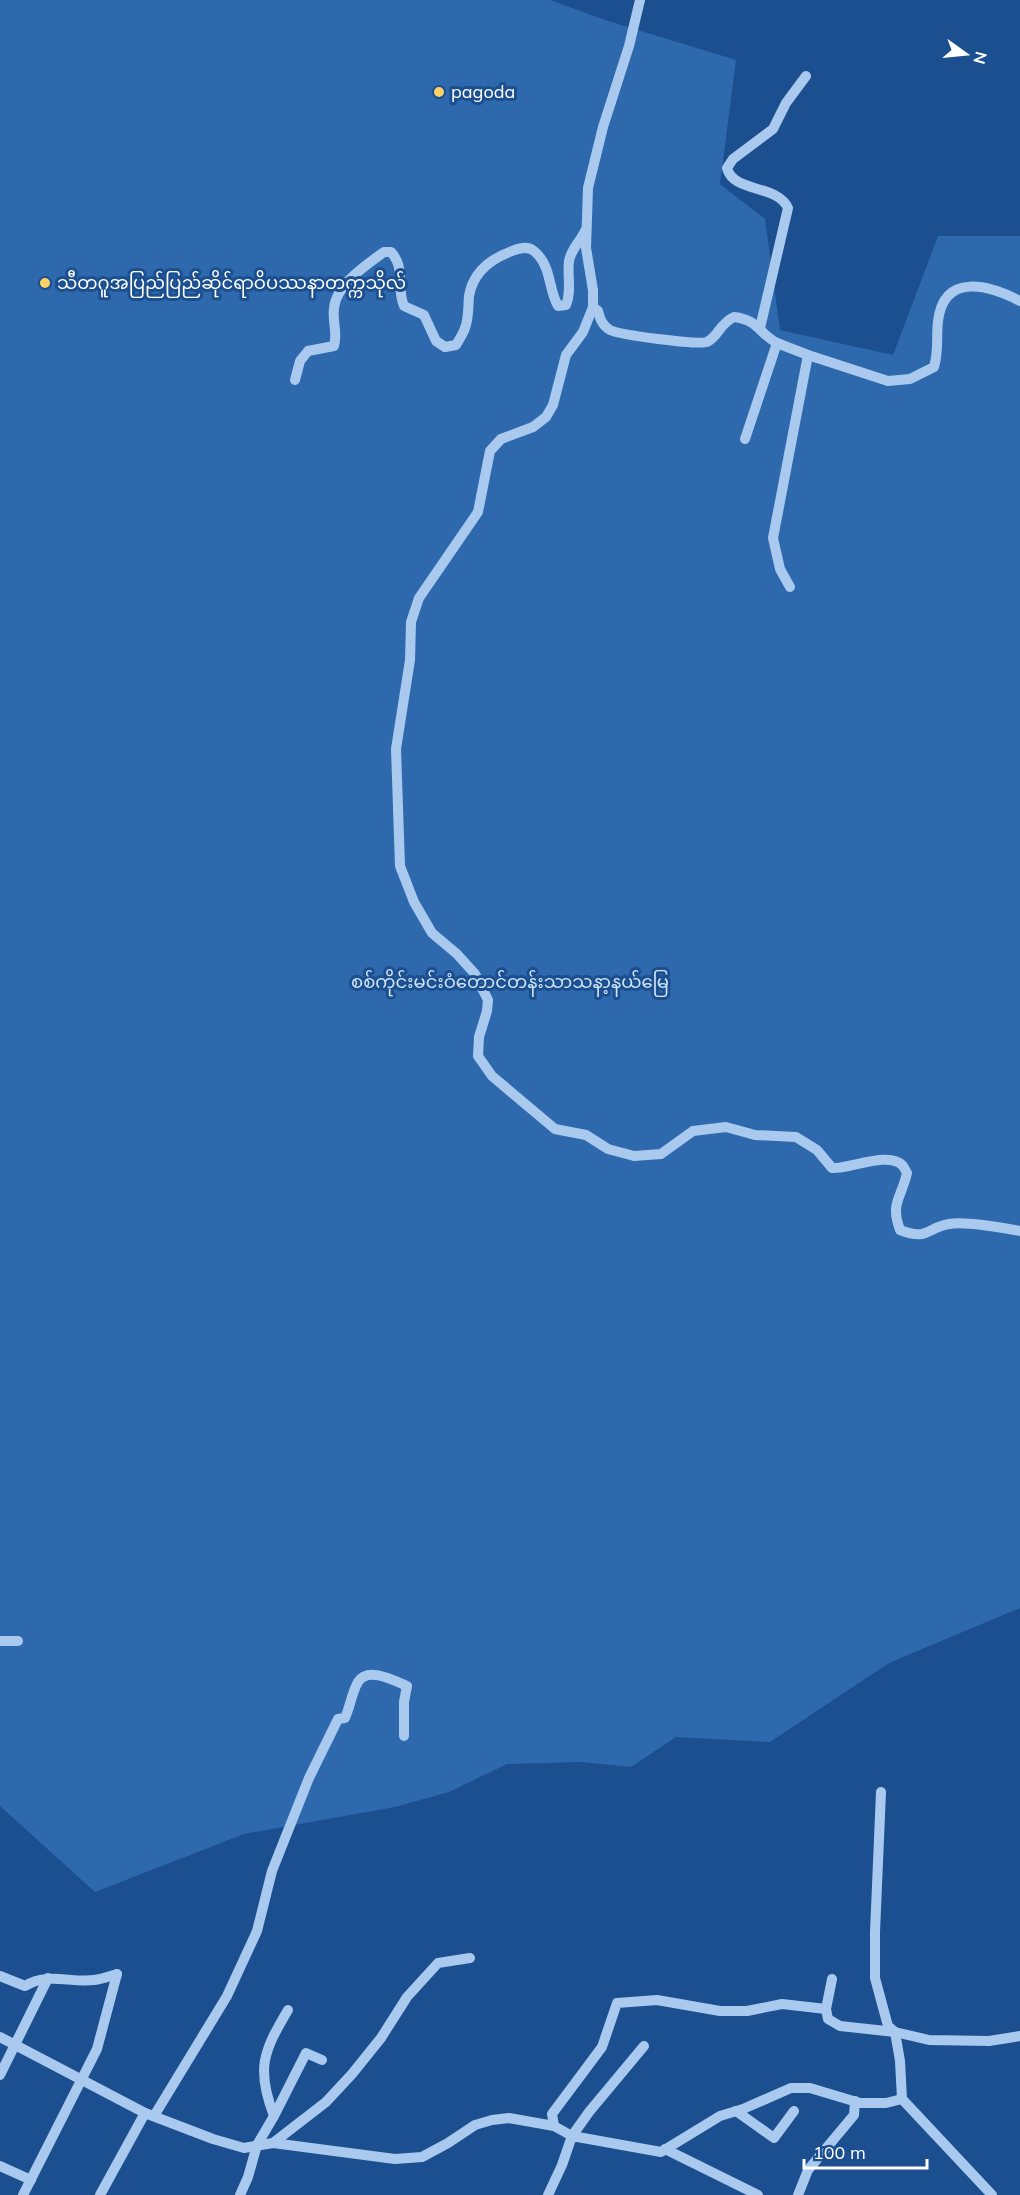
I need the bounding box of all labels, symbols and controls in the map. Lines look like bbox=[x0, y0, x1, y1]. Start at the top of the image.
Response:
north arrow bbox=[936, 24, 996, 84]
text: N bbox=[969, 49, 992, 66]
place label: pagoda bbox=[451, 80, 515, 103]
marker: pagoda bbox=[432, 85, 446, 99]
place label: သီတဂူအပြည်ပြည်ဆိုင်ရာဝိပဿနာတက္ကသိုလ် bbox=[57, 269, 406, 298]
marker: သီတဂူအပြည်ပြည်ဆိုင်ရာဝိပဿနာတက္ကသိုလ် bbox=[38, 276, 52, 290]
park label: စစ်ကိုင်းမင်းဝံတောင်တန်းသာသနာ့နယ်မြေ bbox=[351, 968, 669, 997]
scale bar bbox=[804, 2132, 927, 2170]
text: 100 m bbox=[813, 2141, 866, 2164]

